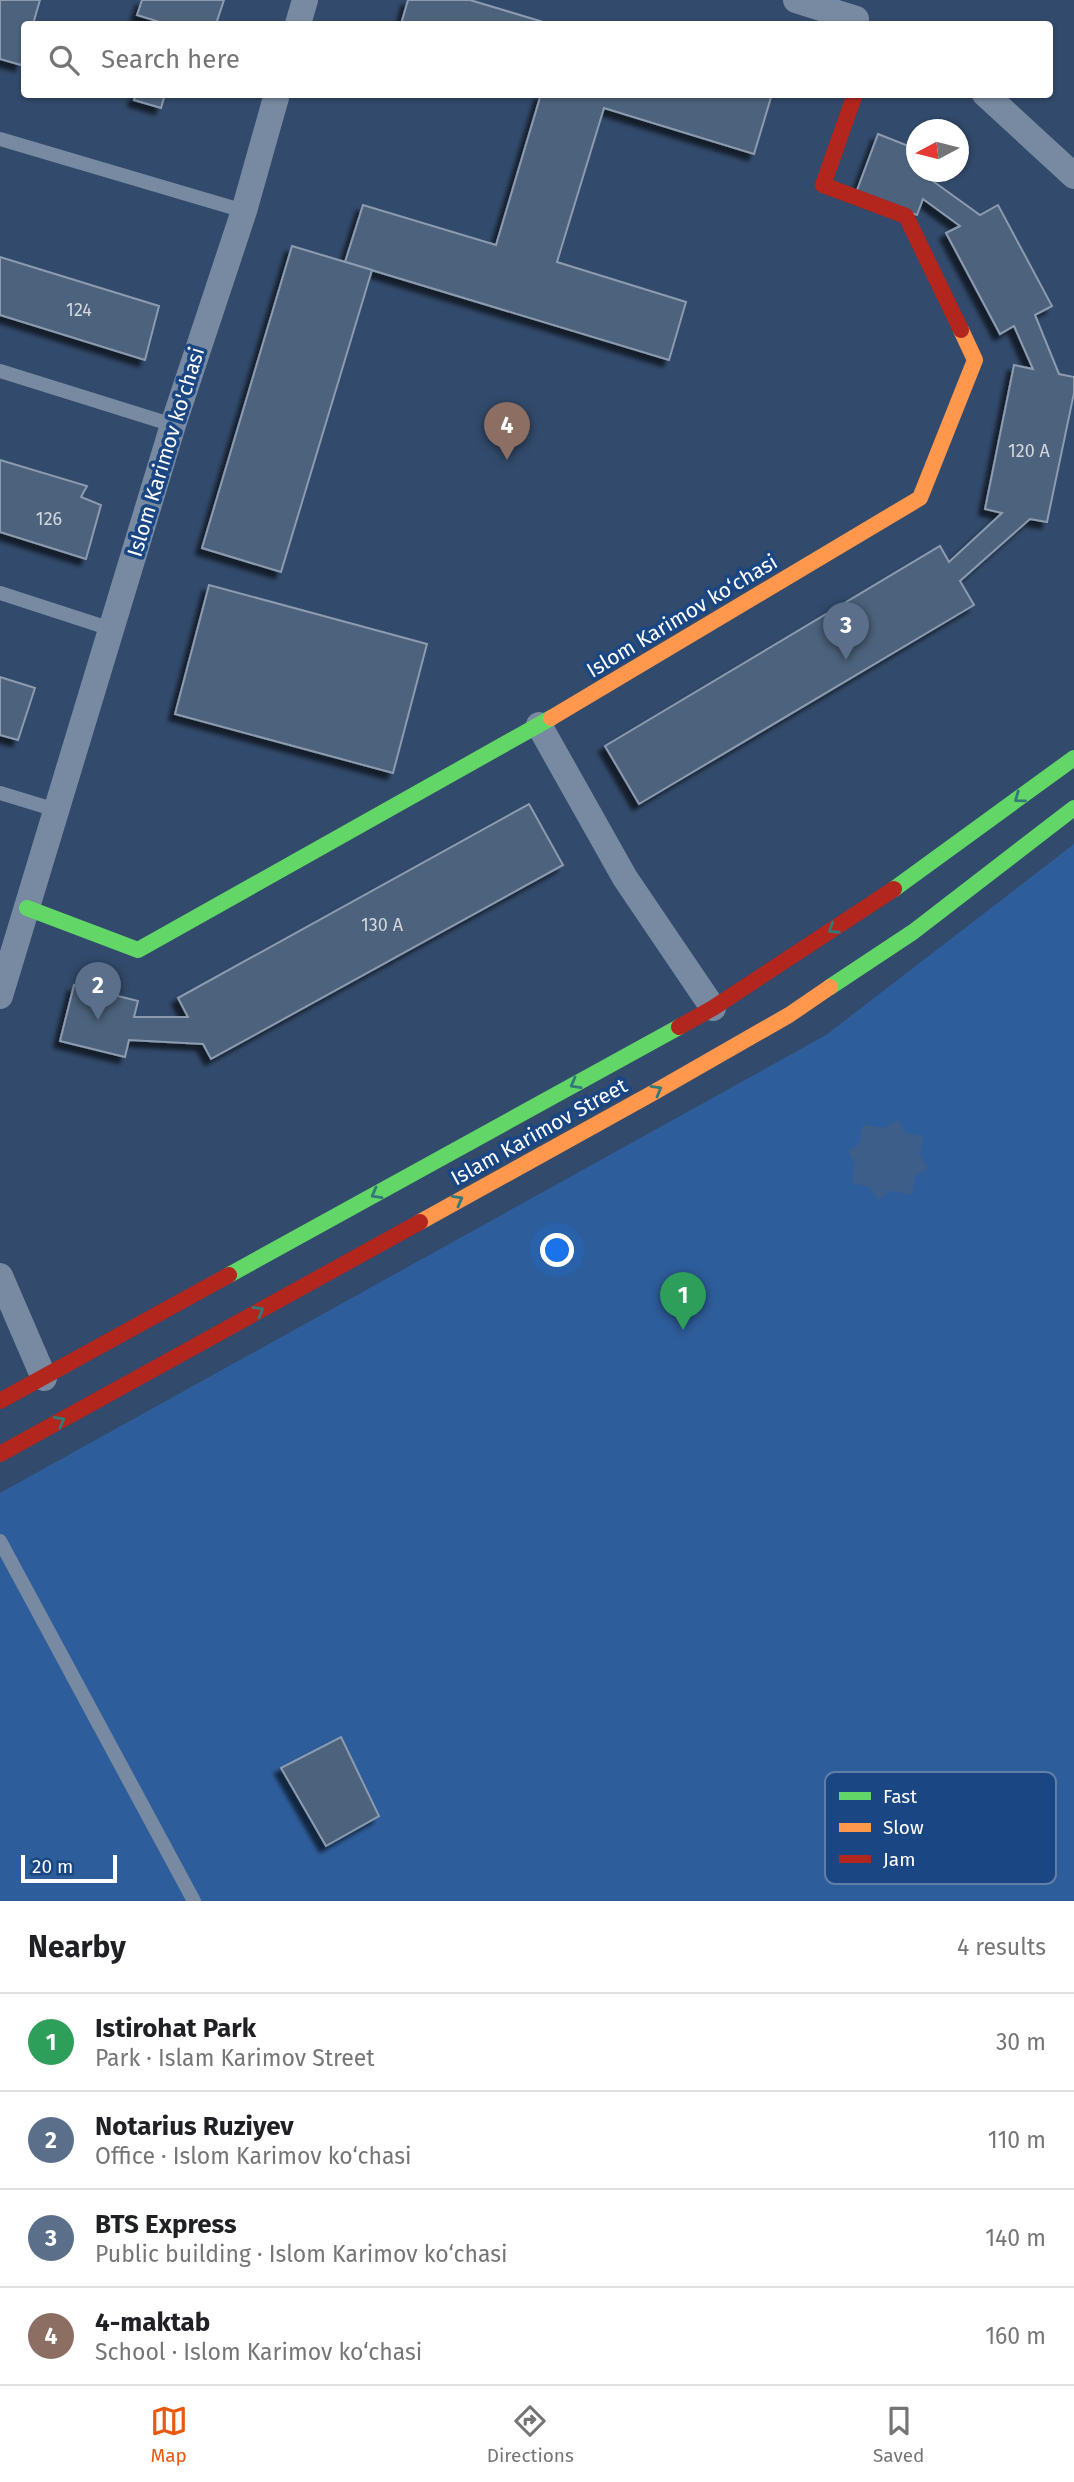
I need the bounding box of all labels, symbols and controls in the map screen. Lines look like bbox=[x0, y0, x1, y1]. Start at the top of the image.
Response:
search box bbox=[21, 21, 1053, 98]
icon: search bbox=[45, 41, 83, 79]
text: Search here bbox=[101, 44, 240, 75]
north arrow bbox=[906, 119, 969, 182]
house number: 124 bbox=[66, 299, 92, 321]
street label: Islom Karimov ko'chasi bbox=[122, 344, 210, 560]
pin: 4 bbox=[484, 402, 530, 460]
house number: 120 А bbox=[1008, 440, 1051, 462]
house number: 126 bbox=[36, 508, 62, 530]
street label: Islom Karimov ko‘chasi bbox=[582, 549, 782, 683]
pin: 3 bbox=[823, 602, 869, 660]
one-way arrow bbox=[1014, 790, 1027, 802]
house number: 130 А bbox=[361, 914, 404, 936]
one-way arrow bbox=[827, 920, 840, 933]
pin: 2 bbox=[75, 962, 121, 1020]
street label: Islam Karimov Street bbox=[446, 1072, 632, 1191]
one-way arrow bbox=[570, 1076, 582, 1089]
one-way arrow bbox=[649, 1085, 662, 1098]
one-way arrow bbox=[371, 1186, 383, 1199]
one-way arrow bbox=[451, 1195, 463, 1208]
your location bbox=[540, 1233, 574, 1267]
pin: 1 bbox=[660, 1272, 706, 1330]
one-way arrow bbox=[251, 1306, 264, 1319]
one-way arrow bbox=[52, 1416, 65, 1429]
legend bbox=[825, 1772, 1056, 1884]
text: Fast bbox=[883, 1785, 917, 1808]
text: Slow bbox=[883, 1816, 924, 1839]
text: Jam bbox=[883, 1848, 915, 1871]
scale bar bbox=[21, 1852, 117, 1884]
text: 20 m bbox=[32, 1855, 73, 1878]
text: Nearby bbox=[28, 1929, 126, 1965]
text: 4 results bbox=[957, 1933, 1046, 1961]
text: Istirohat Park bbox=[95, 2013, 256, 2044]
text: 1 bbox=[46, 2028, 56, 2056]
text: 30 m bbox=[996, 2028, 1046, 2056]
text: Park · Islam Karimov Street bbox=[95, 2044, 375, 2072]
text: Notarius Ruziyev bbox=[95, 2111, 294, 2142]
text: 2 bbox=[45, 2126, 57, 2154]
text: 110 m bbox=[988, 2126, 1046, 2154]
text: Office · Islom Karimov ko‘chasi bbox=[95, 2142, 412, 2170]
text: BTS Express bbox=[95, 2209, 237, 2240]
text: 3 bbox=[45, 2224, 57, 2252]
text: 140 m bbox=[985, 2224, 1046, 2252]
text: Public building · Islom Karimov ko‘chasi bbox=[95, 2240, 508, 2268]
text: 4-maktab bbox=[95, 2307, 210, 2338]
text: 4 bbox=[45, 2322, 58, 2350]
text: 160 m bbox=[985, 2322, 1046, 2350]
text: School · Islom Karimov ko‘chasi bbox=[95, 2338, 422, 2366]
tab: Map bbox=[150, 2402, 188, 2467]
tab: Directions bbox=[487, 2402, 574, 2467]
tab: Saved bbox=[873, 2402, 924, 2467]

